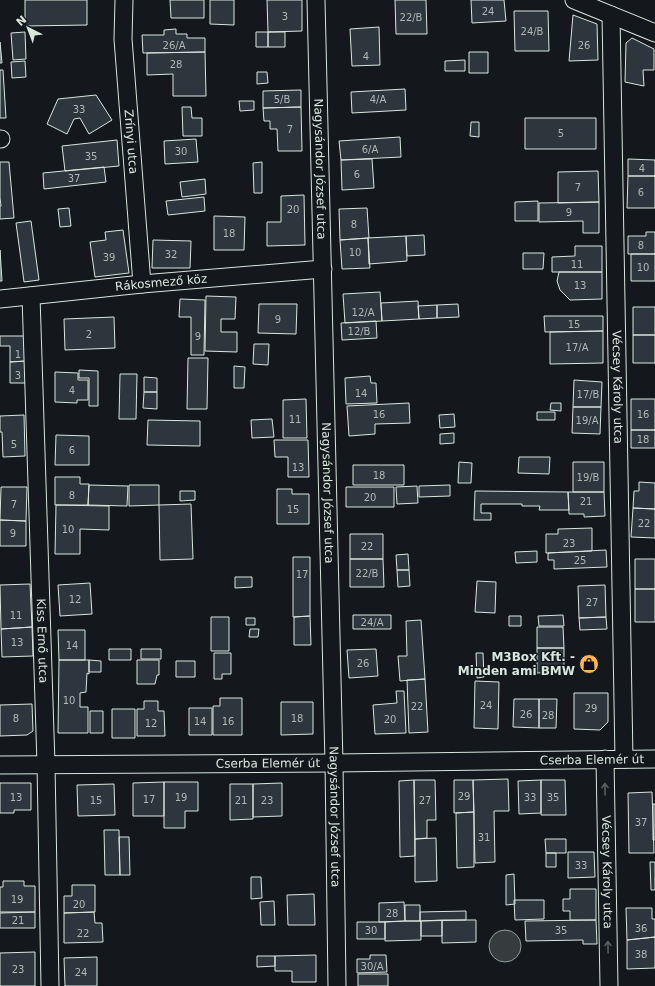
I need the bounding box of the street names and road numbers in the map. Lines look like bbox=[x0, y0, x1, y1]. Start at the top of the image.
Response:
street label: Nagysándor József utca bbox=[311, 98, 329, 240]
street label: Zrínyi utca bbox=[121, 109, 140, 174]
street label: Rákosmező köz bbox=[114, 272, 208, 294]
street label: Vécsey Károly utca bbox=[610, 330, 625, 444]
street label: Nagysándor József utca bbox=[319, 422, 336, 564]
street label: Kiss Ernő utca bbox=[34, 598, 50, 684]
street label: Nagysándor József utca bbox=[327, 746, 343, 888]
street label: Cserba Elemér út bbox=[540, 752, 644, 767]
street label: Cserba Elemér út bbox=[216, 756, 320, 771]
street label: Vécsey Károly utca bbox=[599, 815, 615, 929]

